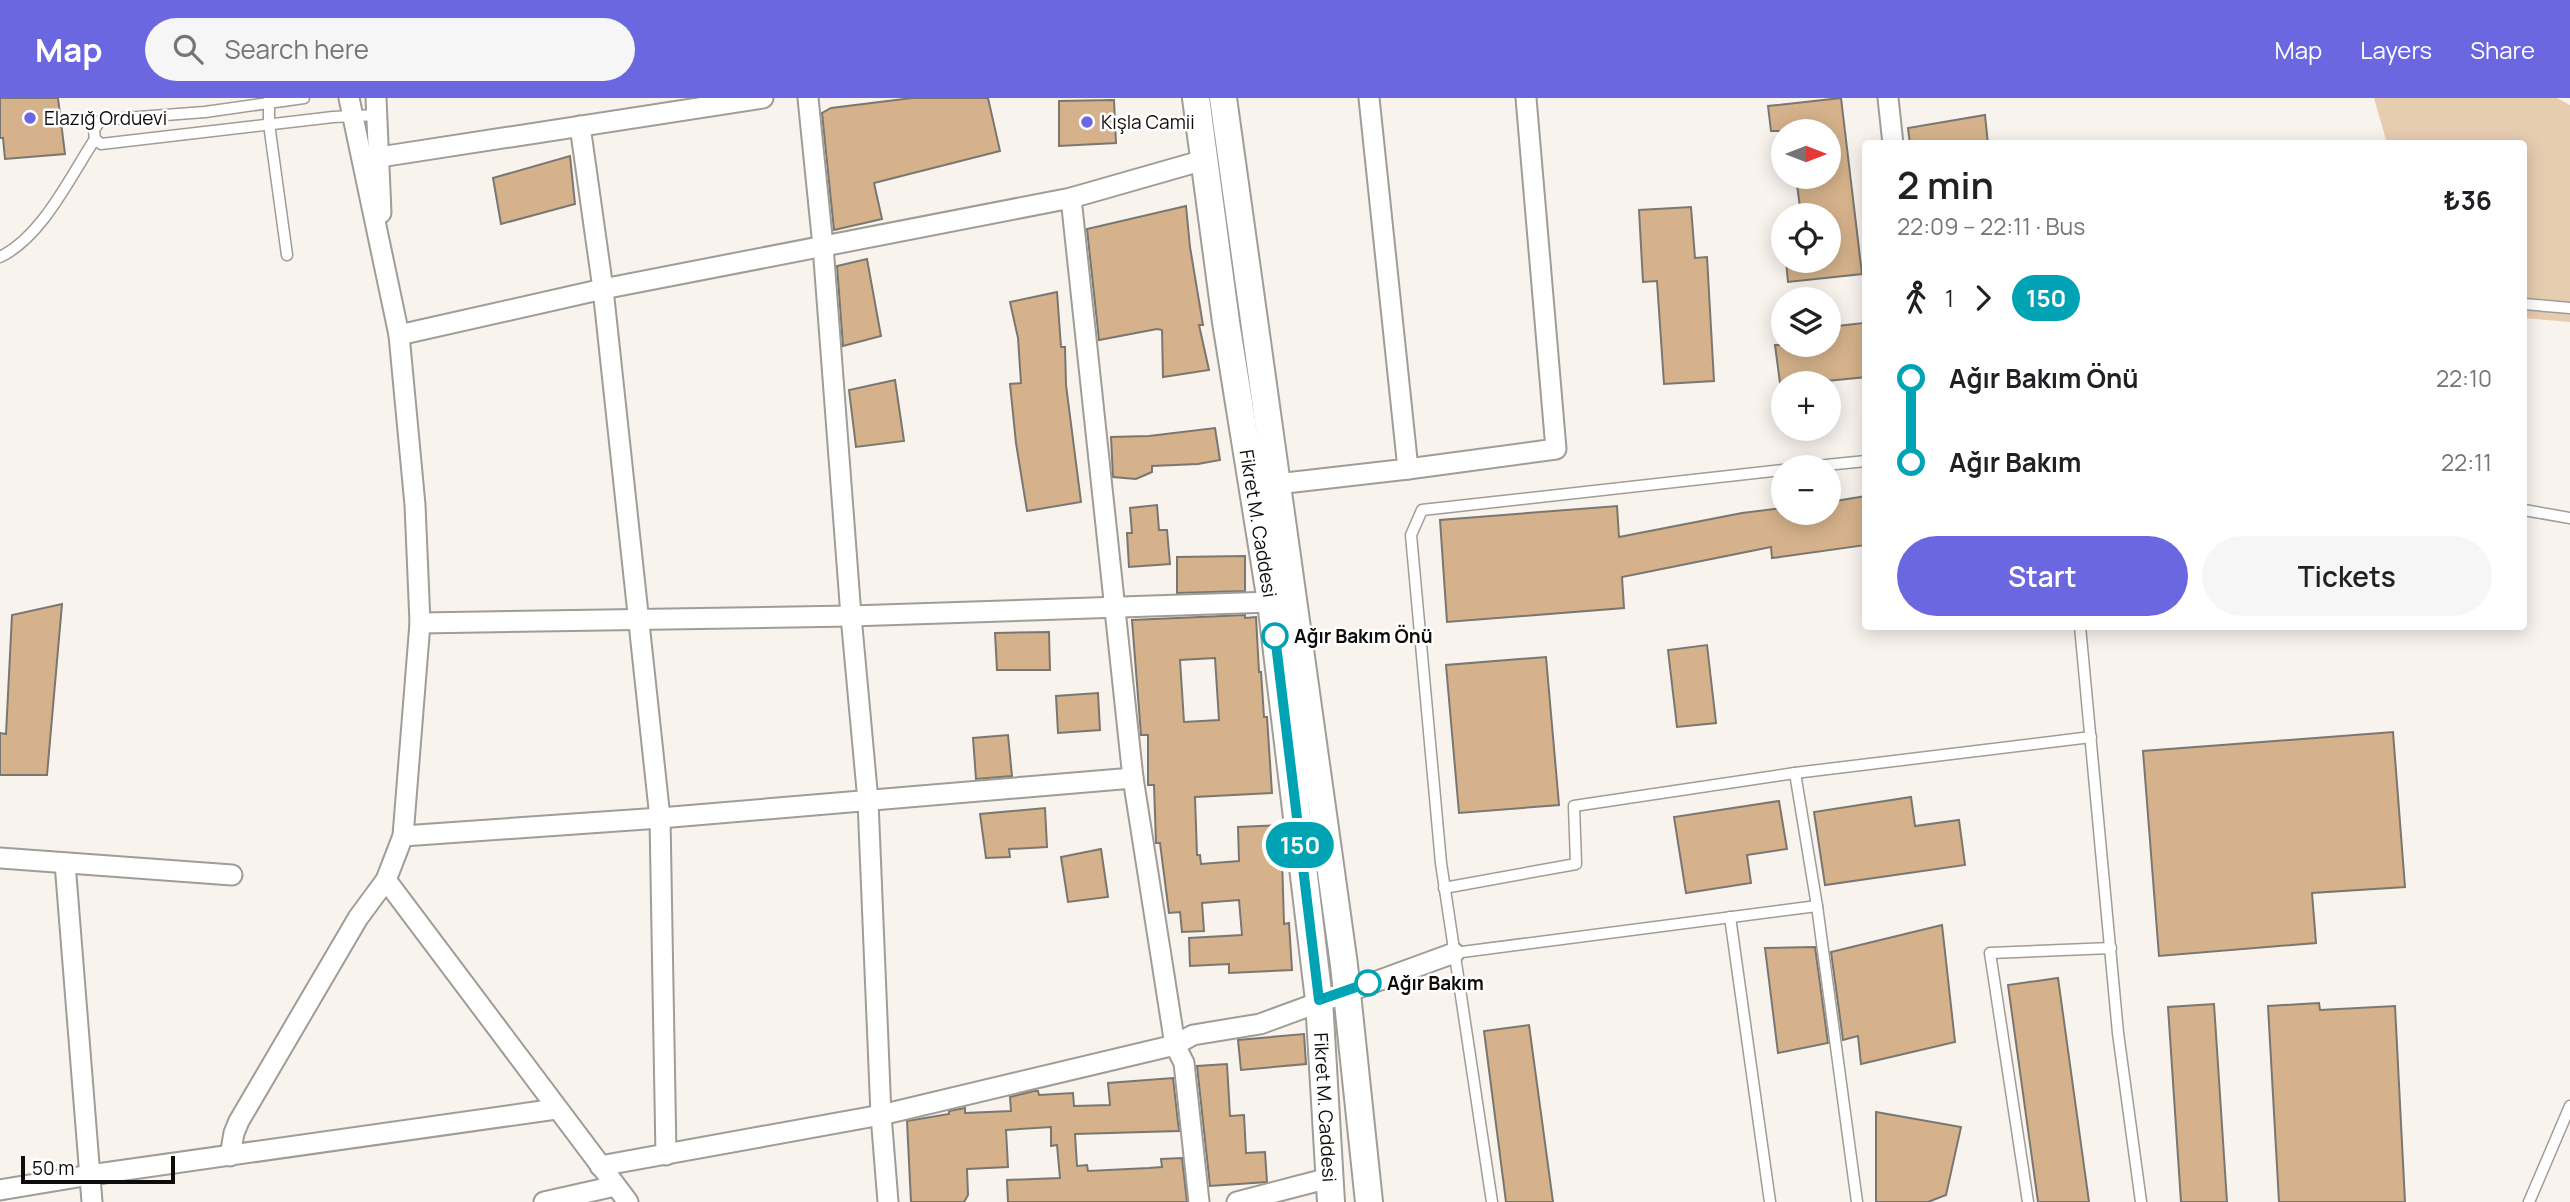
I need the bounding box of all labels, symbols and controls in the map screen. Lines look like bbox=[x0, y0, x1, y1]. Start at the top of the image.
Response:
search box bbox=[145, 18, 635, 81]
text: Map bbox=[35, 27, 103, 72]
icon: search bbox=[169, 30, 207, 68]
text: Search here bbox=[225, 31, 369, 67]
text: Map bbox=[2275, 33, 2322, 66]
text: Layers bbox=[2360, 33, 2432, 66]
text: Share bbox=[2470, 33, 2535, 66]
place label: Elazığ Orduevi bbox=[44, 105, 167, 131]
place label: Kışla Camii bbox=[1101, 109, 1195, 135]
marker: Elazığ Orduevi bbox=[22, 110, 38, 126]
marker: Kışla Camii bbox=[1079, 114, 1095, 130]
north arrow bbox=[1771, 119, 1841, 189]
map controls bbox=[1771, 119, 1841, 525]
text: 2 min bbox=[1897, 158, 1994, 210]
text: ₺36 bbox=[2444, 182, 2492, 218]
button: locate bbox=[1771, 203, 1841, 273]
text: 22:09 – 22:11 · Bus bbox=[1897, 210, 2085, 242]
icon: walk bbox=[1897, 279, 1935, 317]
icon: forward bbox=[1964, 279, 2002, 317]
text: 150 bbox=[2026, 281, 2066, 314]
text: 1 bbox=[1945, 282, 1954, 314]
button: layers bbox=[1771, 287, 1841, 357]
text: Ağır Bakım Önü bbox=[1949, 360, 2139, 396]
text: 22:10 bbox=[2436, 362, 2492, 394]
button: + bbox=[1771, 371, 1841, 441]
text: Ağır Bakım bbox=[1949, 444, 2081, 480]
text: 22:11 bbox=[2441, 446, 2492, 478]
street label: Fikret M. Caddesi bbox=[1234, 448, 1283, 599]
button: − bbox=[1771, 455, 1841, 525]
button: Start bbox=[1897, 536, 2188, 616]
button: Tickets bbox=[2202, 536, 2492, 616]
marker: Ağır Bakım Önü bbox=[1262, 623, 1288, 649]
place label: Ağır Bakım Önü bbox=[1294, 623, 1433, 649]
line badge: 150 bbox=[1260, 822, 1340, 868]
text: 150 bbox=[1280, 828, 1320, 861]
marker: Ağır Bakım bbox=[1355, 970, 1381, 996]
place label: Ağır Bakım bbox=[1387, 970, 1484, 996]
street label: Fikret M. Caddesi bbox=[1308, 1032, 1343, 1183]
scale bar bbox=[21, 1153, 175, 1185]
text: 50 m bbox=[32, 1155, 74, 1181]

